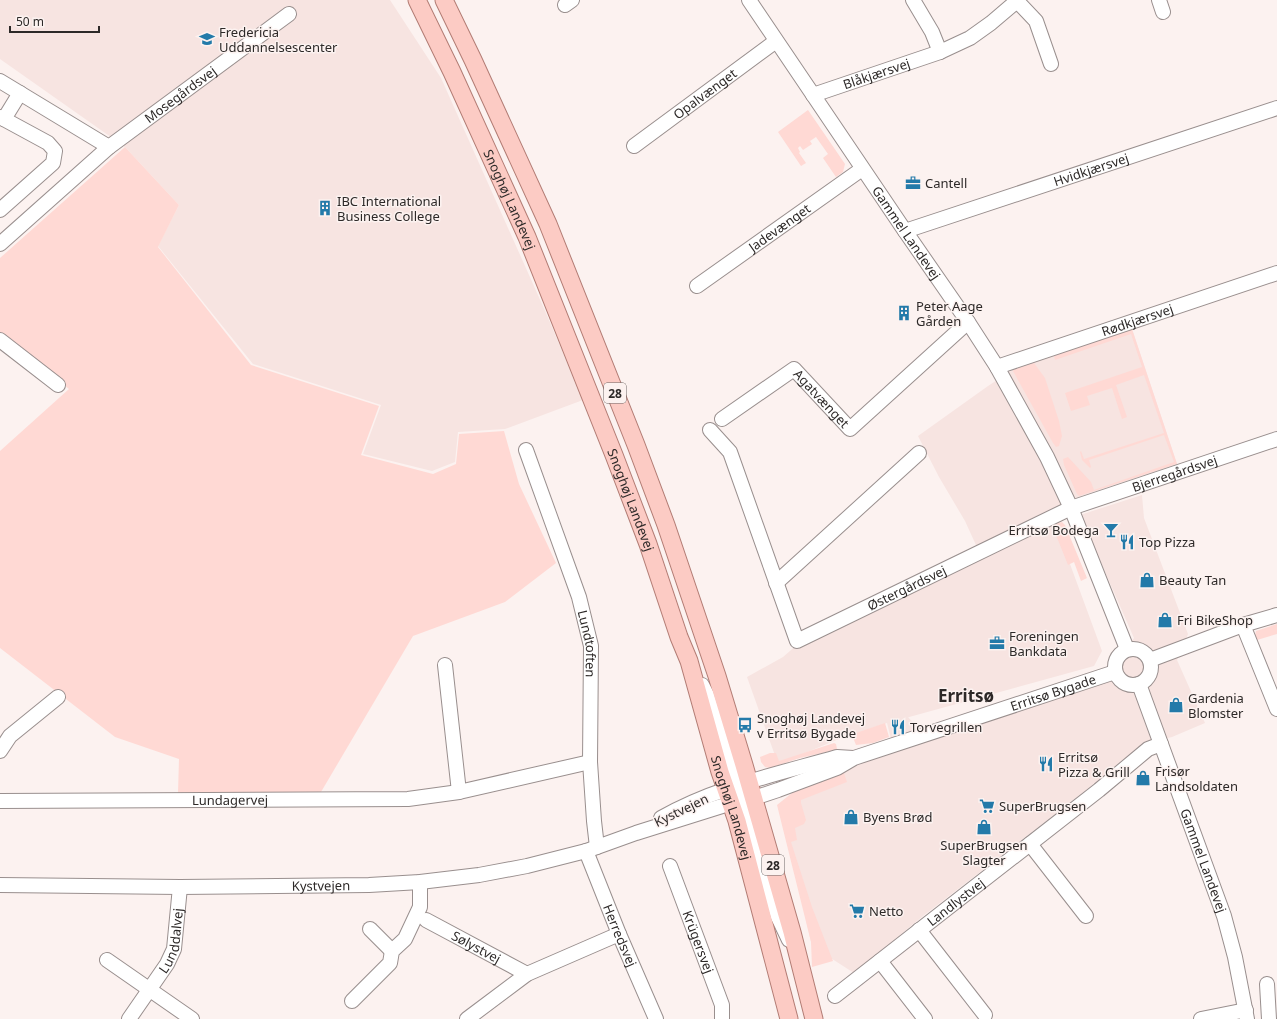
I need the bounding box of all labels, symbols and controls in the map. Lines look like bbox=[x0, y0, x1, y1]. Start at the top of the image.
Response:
scale bar bbox=[10, 8, 99, 34]
text: 50 m bbox=[16, 13, 44, 30]
place label: Fredericia Uddannelsescenter bbox=[219, 23, 338, 56]
school or university icon: Fredericia Uddannelsescenter bbox=[198, 30, 216, 48]
street label: Blåkjærsvej bbox=[841, 54, 912, 93]
street label: Mosegårdsvej bbox=[141, 62, 220, 127]
street label: Opalvænget bbox=[669, 64, 740, 123]
street label: Snoghøj Landevej bbox=[479, 146, 540, 252]
street label: Hvidkjærsvej bbox=[1051, 149, 1131, 190]
office icon: Cantell bbox=[904, 174, 922, 192]
place label: Cantell bbox=[925, 174, 967, 192]
street label: Gammel Landevej bbox=[868, 182, 945, 283]
place label: IBC International Business College bbox=[337, 192, 441, 225]
building icon: IBC International Business College bbox=[316, 199, 334, 217]
street label: Jadevænget bbox=[743, 199, 814, 257]
place label: Peter Aage Gården bbox=[916, 297, 983, 330]
street label: Rødkjærsvej bbox=[1099, 300, 1175, 340]
building icon: Peter Aage Gården bbox=[895, 304, 913, 322]
street label: Agatvænget bbox=[790, 365, 854, 432]
road number: 28 bbox=[604, 383, 626, 403]
street label: Snoghøj Landevej bbox=[603, 446, 659, 553]
street label: Bjerregårdsvej bbox=[1129, 451, 1220, 496]
place label: Erritsø Bodega bbox=[1009, 521, 1099, 539]
bar icon: Erritsø Bodega bbox=[1102, 521, 1120, 539]
restaurant icon: Top Pizza bbox=[1118, 533, 1136, 551]
place label: Top Pizza bbox=[1139, 533, 1195, 551]
street label: Østergårdsvej bbox=[864, 561, 949, 615]
shop icon: Beauty Tan bbox=[1138, 571, 1156, 589]
place label: Beauty Tan bbox=[1159, 571, 1226, 589]
street label: Lundtoften bbox=[574, 608, 600, 677]
shop icon: Fri BikeShop bbox=[1156, 611, 1174, 629]
place label: Fri BikeShop bbox=[1177, 611, 1253, 629]
place label: Foreningen Bankdata bbox=[1009, 627, 1079, 660]
office icon: Foreningen Bankdata bbox=[988, 634, 1006, 652]
street label: Erritsø Bygade bbox=[1008, 670, 1098, 715]
district label: Erritsø bbox=[938, 684, 994, 707]
place label: Gardenia Blomster bbox=[1188, 689, 1244, 722]
shop icon: Gardenia Blomster bbox=[1167, 696, 1185, 714]
place label: Snoghøj Landevej v Erritsø Bygade bbox=[757, 709, 865, 742]
bus stop icon: Snoghøj Landevej v Erritsø Bygade bbox=[736, 716, 754, 734]
restaurant icon: Torvegrillen bbox=[889, 718, 907, 736]
place label: Torvegrillen bbox=[910, 718, 982, 736]
place label: Erritsø Pizza & Grill bbox=[1058, 748, 1130, 781]
street label: Snoghøj Landevej bbox=[707, 753, 756, 862]
restaurant icon: Erritsø Pizza & Grill bbox=[1037, 755, 1055, 773]
place label: Frisør Landsoldaten bbox=[1155, 762, 1238, 795]
shop icon: Frisør Landsoldaten bbox=[1134, 769, 1152, 787]
street label: Kystvejen bbox=[651, 789, 711, 831]
street label: Lundagervej bbox=[192, 791, 268, 809]
supermarket icon: SuperBrugsen bbox=[978, 797, 996, 815]
place label: SuperBrugsen bbox=[999, 797, 1086, 815]
street label: Gammel Landevej bbox=[1176, 806, 1231, 915]
shop icon: Byens Brød bbox=[842, 808, 860, 826]
place label: Byens Brød bbox=[863, 808, 932, 826]
shop icon: SuperBrugsen Slagter bbox=[975, 818, 993, 836]
place label: SuperBrugsen Slagter bbox=[940, 836, 1028, 869]
road number: 28 bbox=[762, 855, 784, 875]
street label: Landlystvej bbox=[923, 874, 988, 930]
street label: Kystvejen bbox=[292, 876, 350, 895]
street label: Herredsvej bbox=[599, 901, 641, 970]
supermarket icon: Netto bbox=[848, 902, 866, 920]
place label: Netto bbox=[869, 902, 904, 920]
street label: Lunddalvej bbox=[154, 907, 187, 977]
street label: Krügersvej bbox=[678, 908, 718, 976]
street label: Sølystvej bbox=[449, 926, 504, 967]

